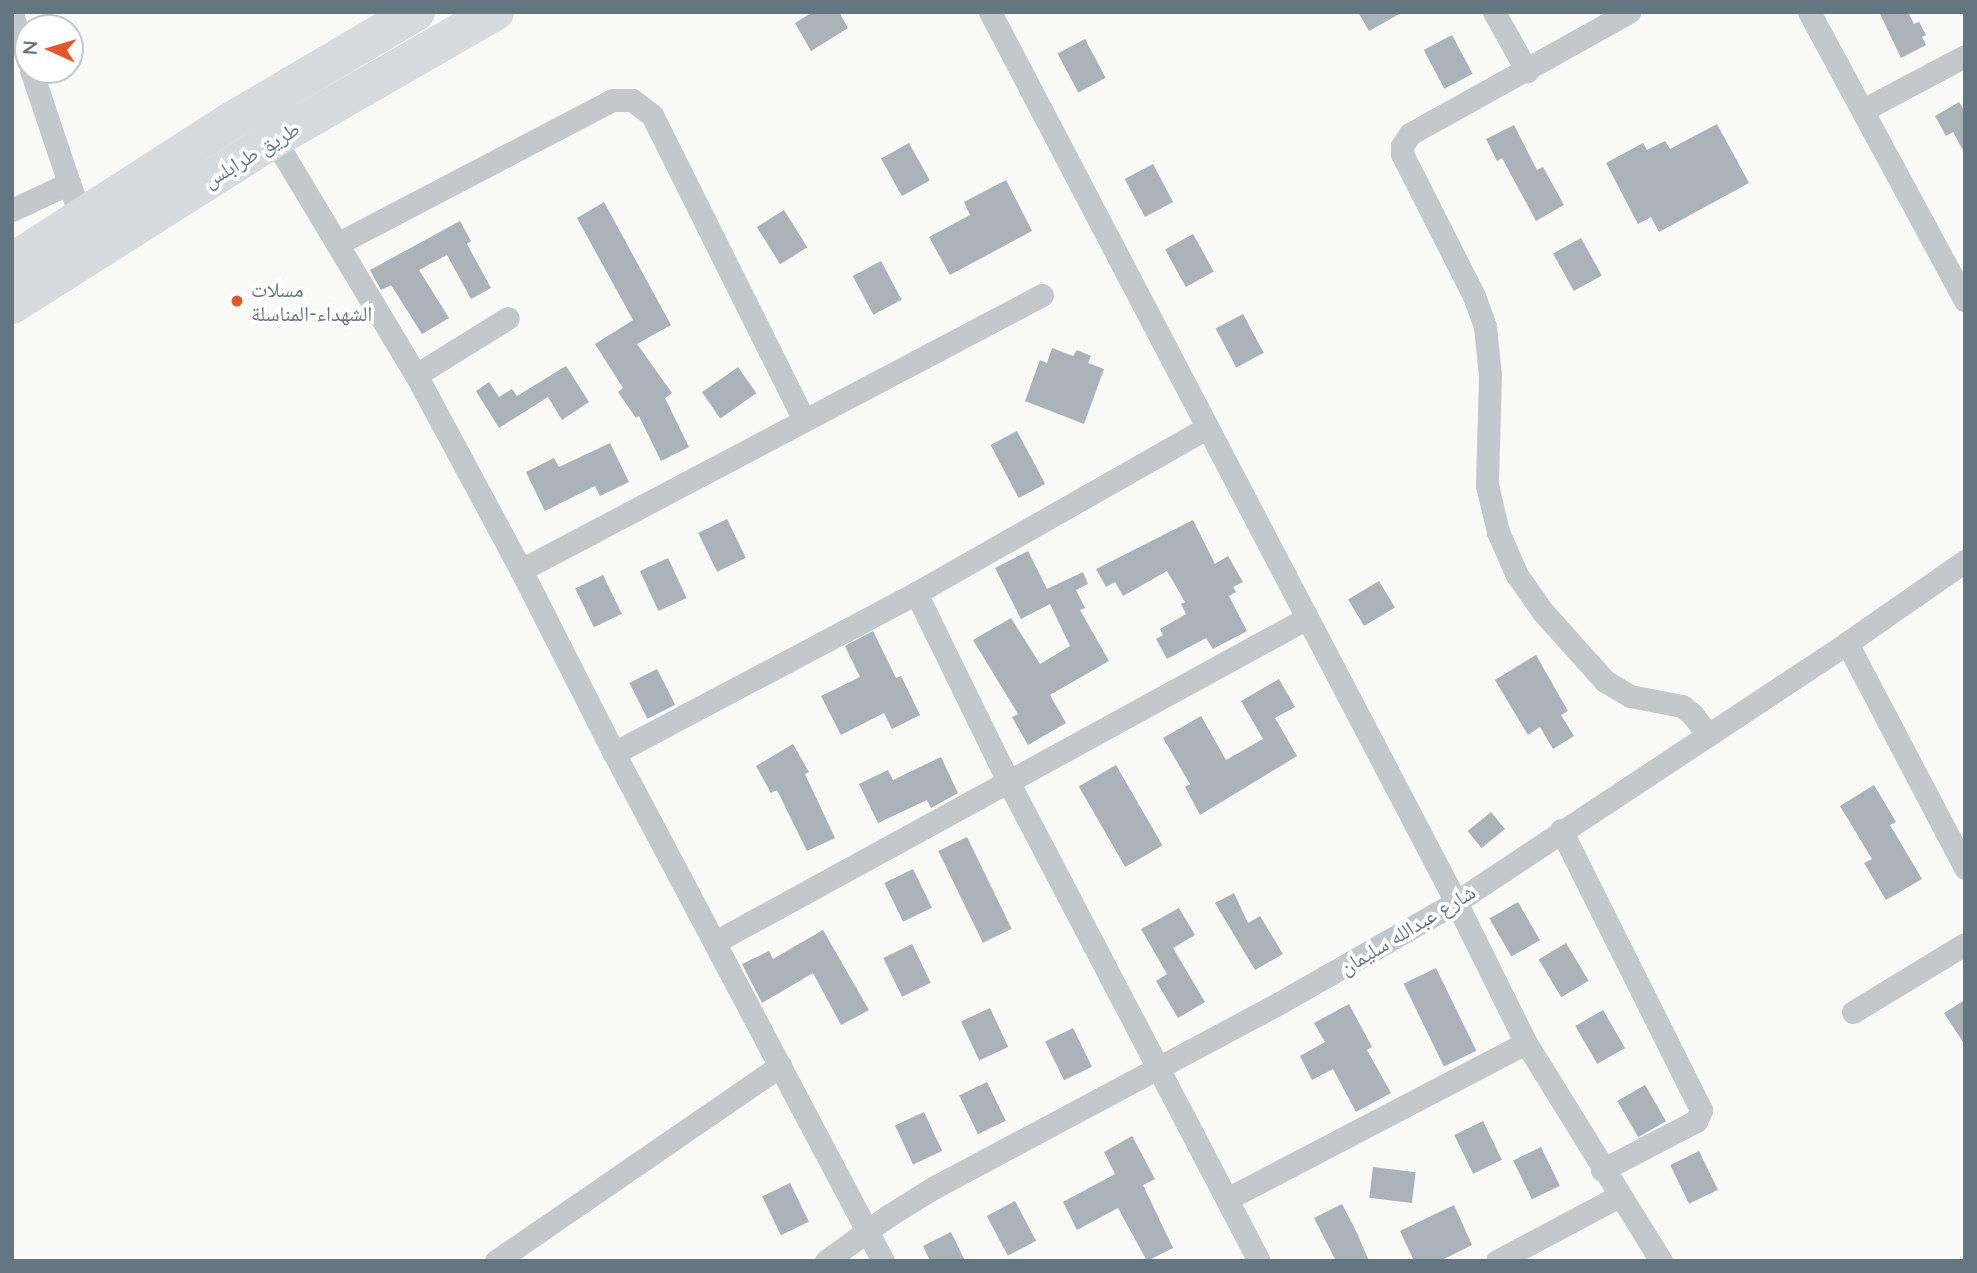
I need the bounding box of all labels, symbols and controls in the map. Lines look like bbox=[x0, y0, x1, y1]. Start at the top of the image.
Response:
north arrow bbox=[14, 14, 84, 84]
text: N bbox=[18, 40, 42, 56]
street label: طريق طرابلس bbox=[198, 115, 304, 193]
place label: مسلات الشهداء-المناسلة bbox=[251, 276, 372, 326]
marker: مسلات الشهداء-المناسلة bbox=[229, 293, 245, 309]
street label: شارع عبدالله سليمان bbox=[1334, 878, 1480, 980]

